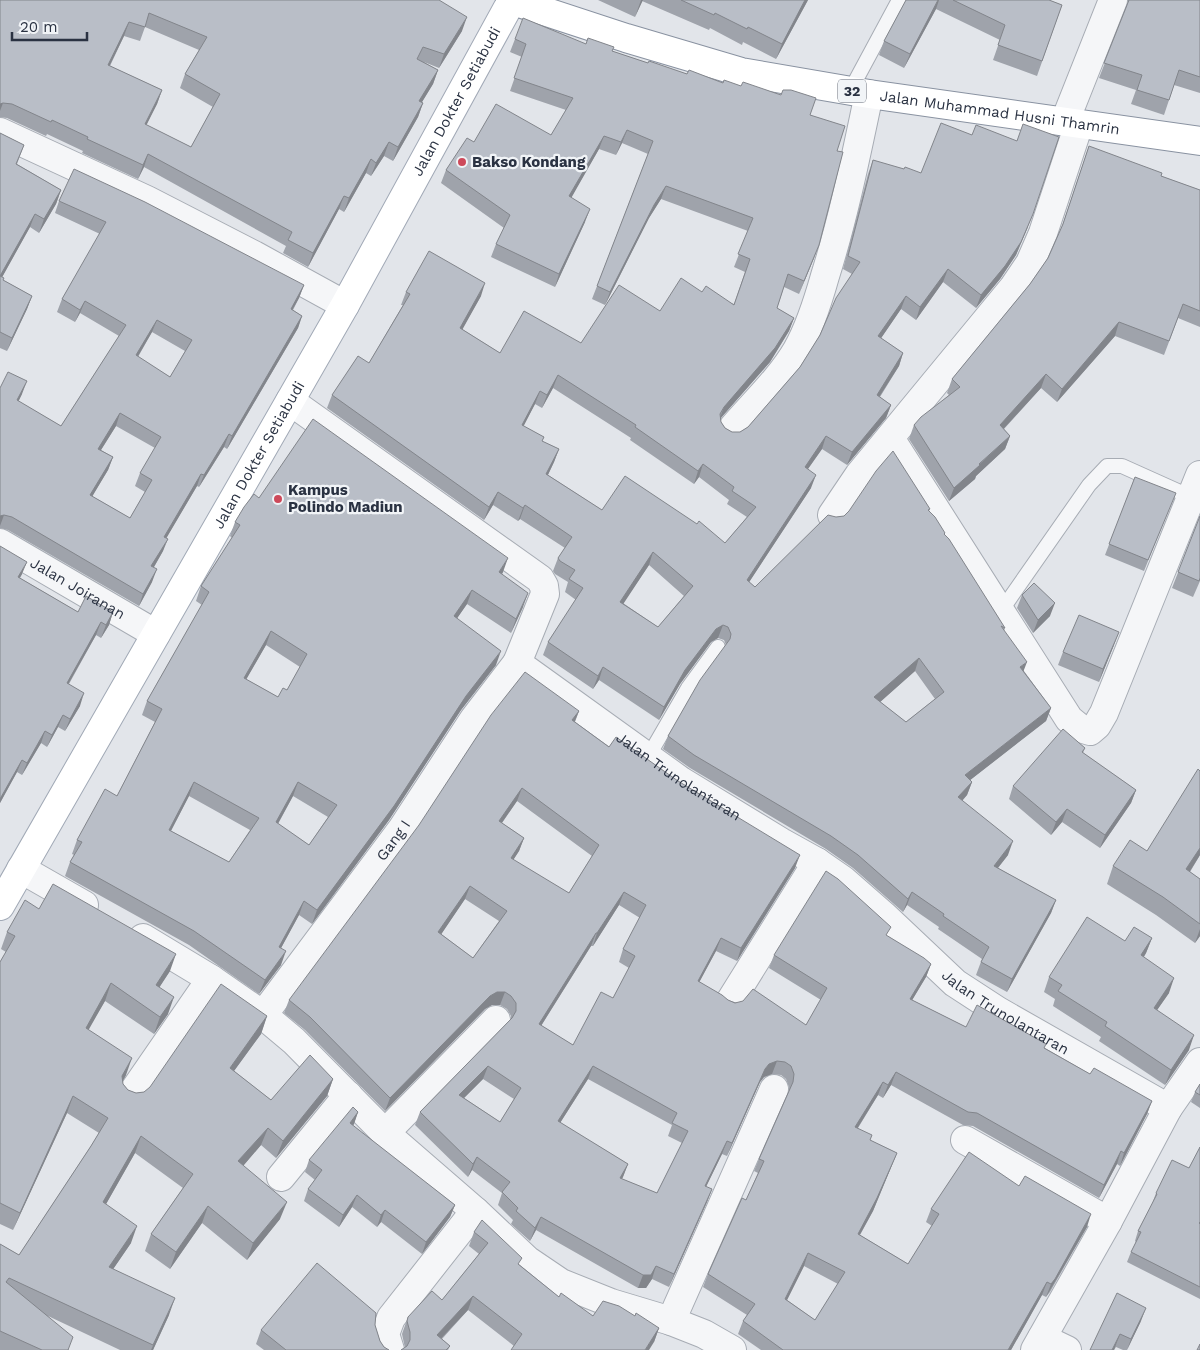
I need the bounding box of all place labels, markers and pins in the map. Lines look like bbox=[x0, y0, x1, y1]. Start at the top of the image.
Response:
place label: Bakso Kondang bbox=[472, 153, 586, 171]
marker: Bakso Kondang bbox=[456, 156, 468, 168]
place label: Kampus Polindo Madiun bbox=[288, 481, 403, 516]
marker: Kampus Polindo Madiun bbox=[272, 493, 284, 505]

